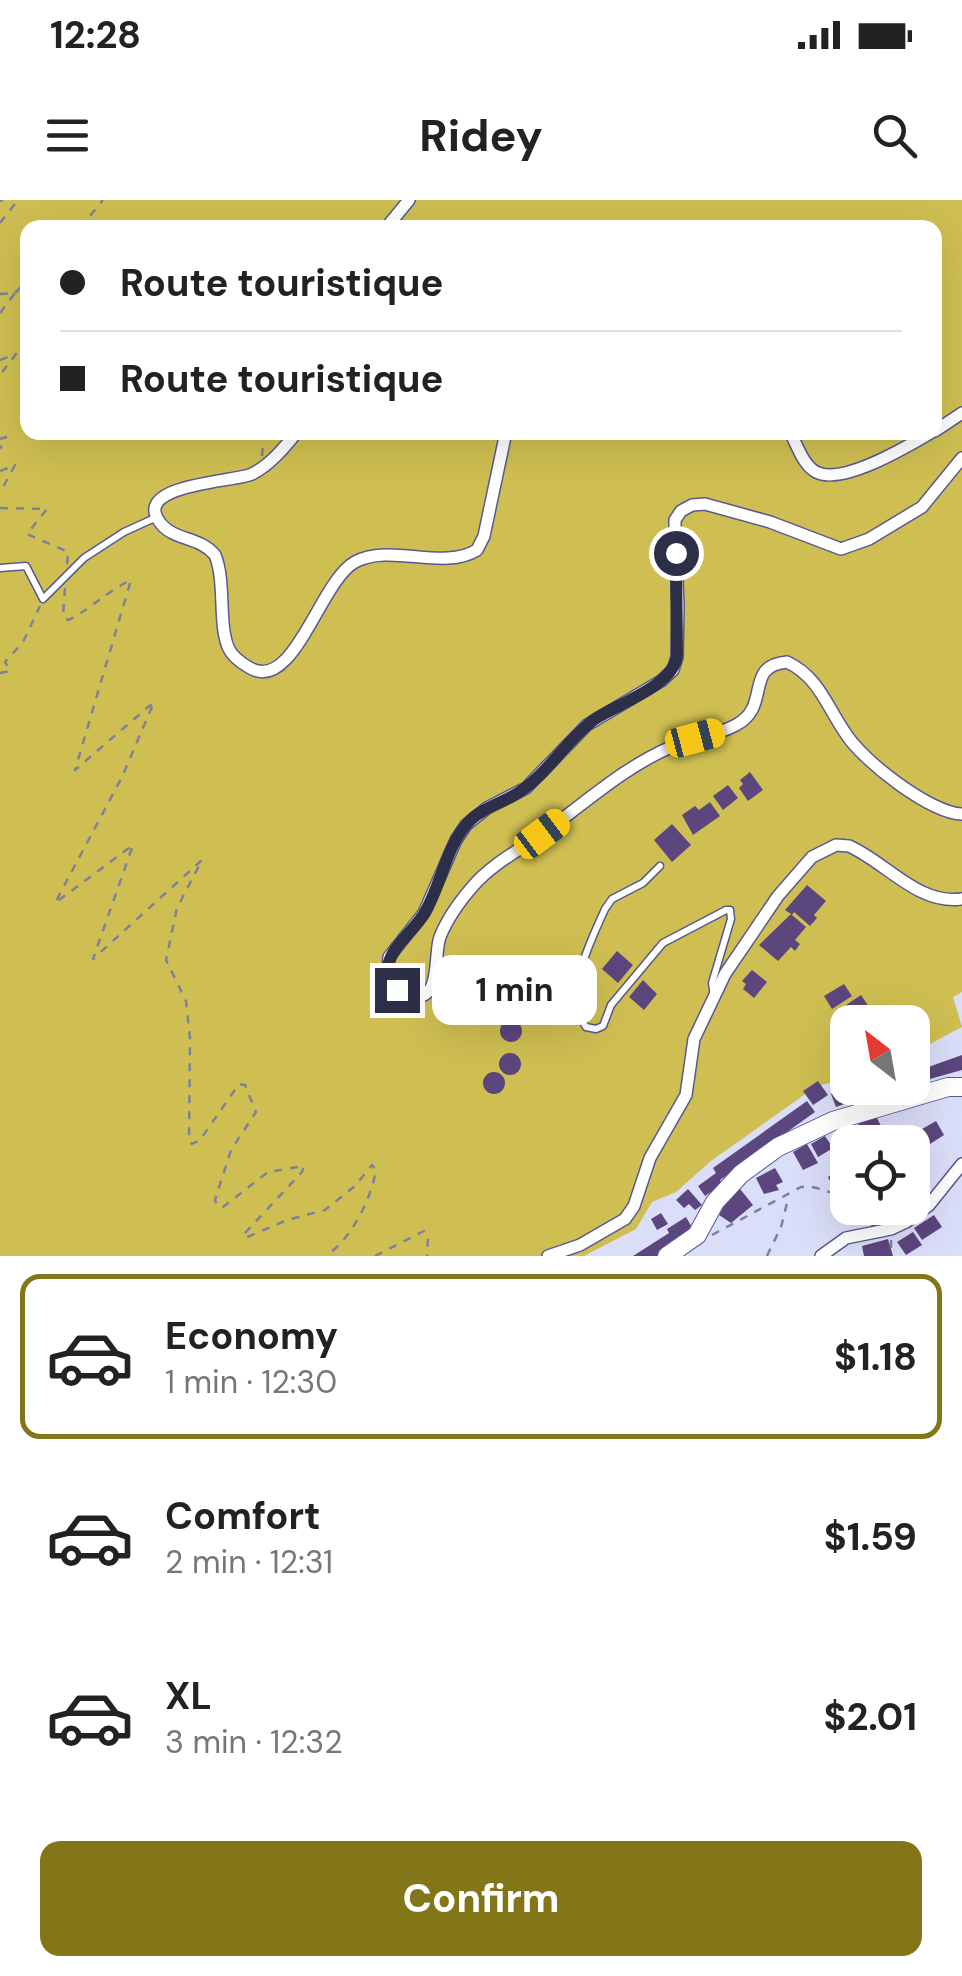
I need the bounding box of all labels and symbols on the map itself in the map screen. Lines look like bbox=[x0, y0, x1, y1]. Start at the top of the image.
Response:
route start bbox=[654, 531, 699, 576]
car bbox=[662, 716, 728, 760]
car bbox=[509, 804, 575, 864]
callout: 1 min bbox=[432, 955, 597, 1025]
route end bbox=[375, 968, 420, 1013]
north arrow bbox=[830, 1005, 930, 1105]

